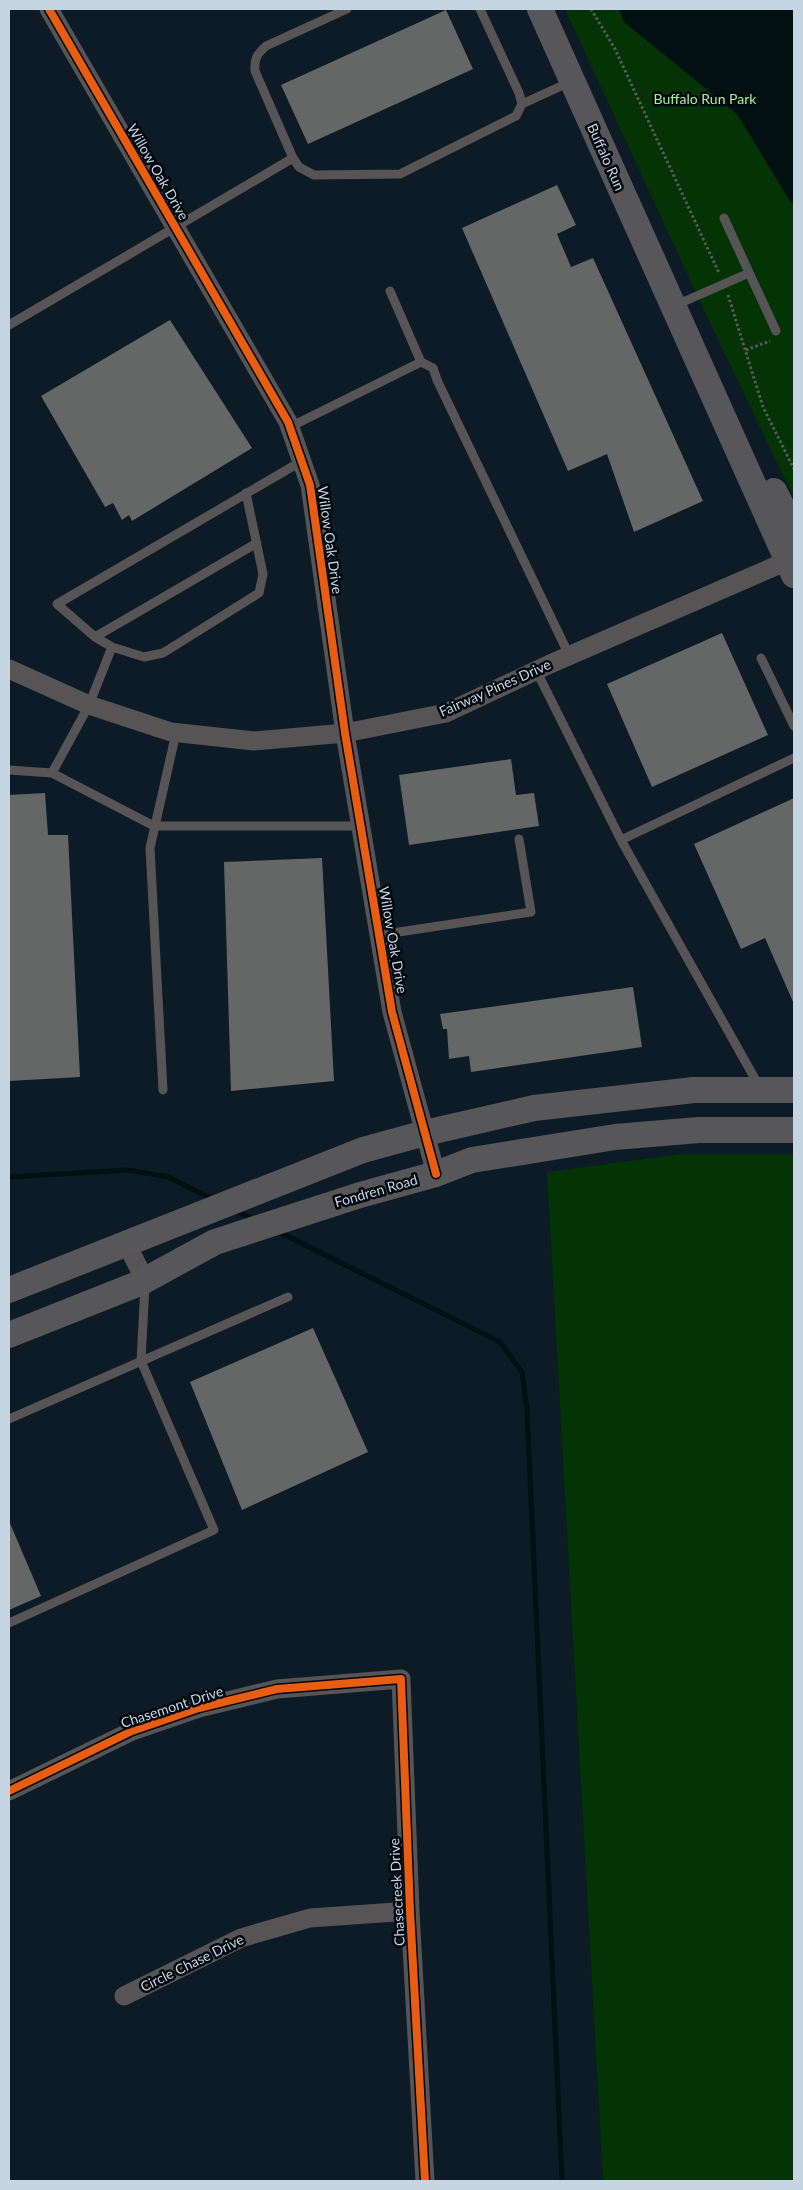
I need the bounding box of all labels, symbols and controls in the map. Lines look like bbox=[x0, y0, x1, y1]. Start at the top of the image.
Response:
park label: Buffalo Run Park bbox=[654, 90, 757, 107]
street label: Willow Oak Drive bbox=[124, 120, 193, 223]
street label: Buffalo Run bbox=[584, 121, 629, 193]
street label: Willow Oak Drive bbox=[315, 485, 346, 595]
street label: Fairway Pines Drive bbox=[436, 655, 553, 720]
street label: Willow Oak Drive bbox=[376, 885, 411, 995]
street label: Fondren Road bbox=[332, 1171, 419, 1210]
street label: Chasemont Drive bbox=[118, 1682, 225, 1731]
street label: Chasecreek Drive bbox=[385, 1838, 408, 1946]
street label: Circle Chase Drive bbox=[137, 1930, 246, 1995]

